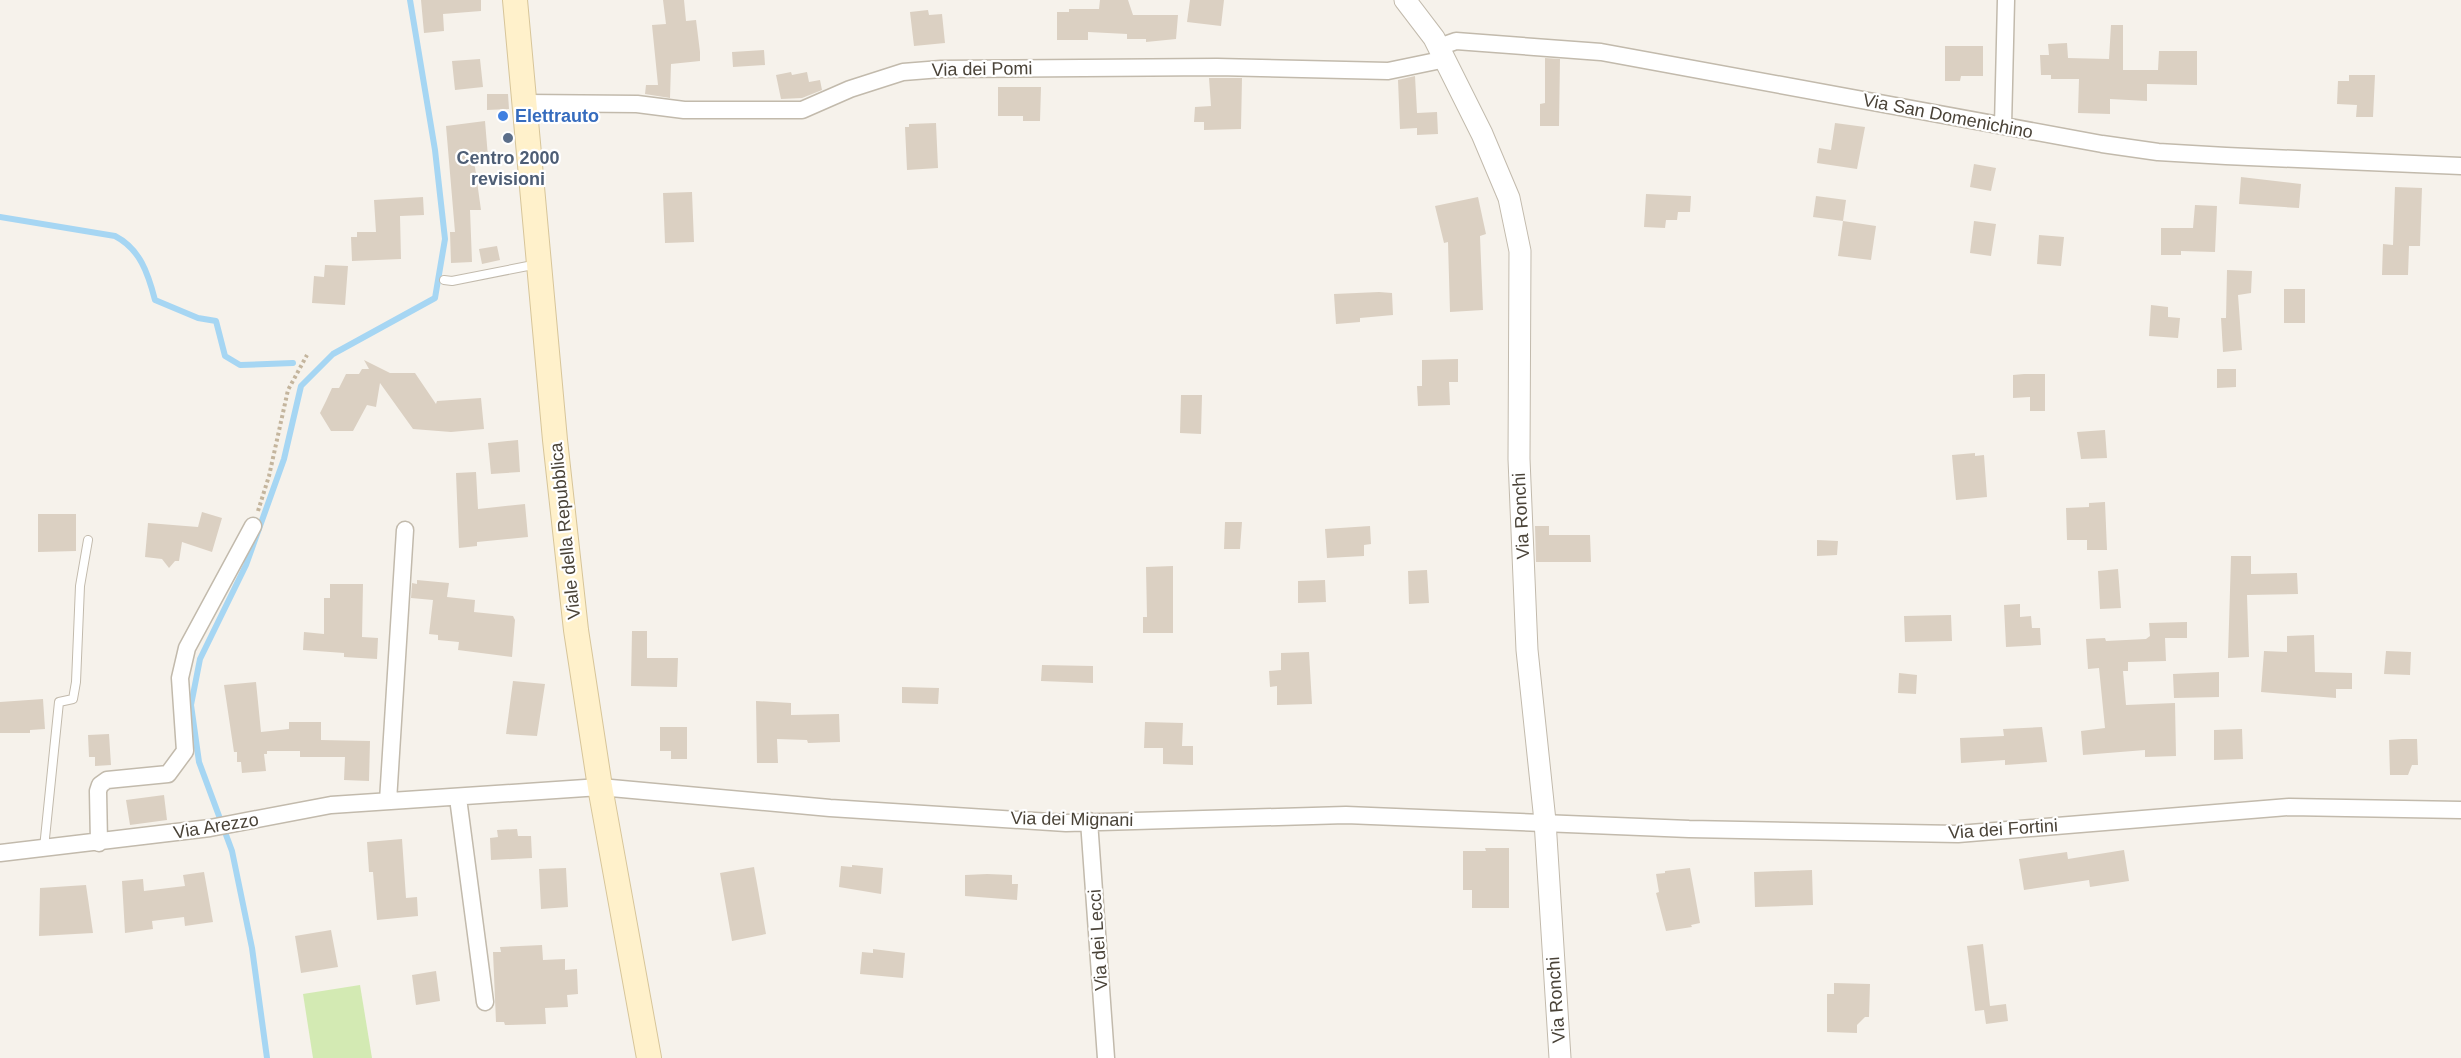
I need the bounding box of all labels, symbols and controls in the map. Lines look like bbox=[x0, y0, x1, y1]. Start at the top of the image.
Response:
street label: Via dei Pomi bbox=[931, 58, 1033, 80]
street label: Via San Domenichino bbox=[1861, 90, 2035, 142]
place label: Elettrauto bbox=[515, 106, 599, 126]
marker: Elettrauto bbox=[496, 109, 510, 123]
marker: Centro 2000 revisioni bbox=[501, 131, 515, 145]
place label: Centro 2000 revisioni bbox=[456, 148, 560, 189]
street label: Viale della Repubblica bbox=[546, 441, 584, 620]
street label: Via Ronchi bbox=[1509, 472, 1533, 560]
street label: Via dei Mignani bbox=[1010, 808, 1134, 830]
street label: Via Arezzo bbox=[172, 809, 260, 843]
street label: Via dei Fortini bbox=[1948, 815, 2058, 843]
street label: Via dei Lecci bbox=[1084, 889, 1112, 991]
street label: Via Ronchi bbox=[1543, 956, 1569, 1044]

